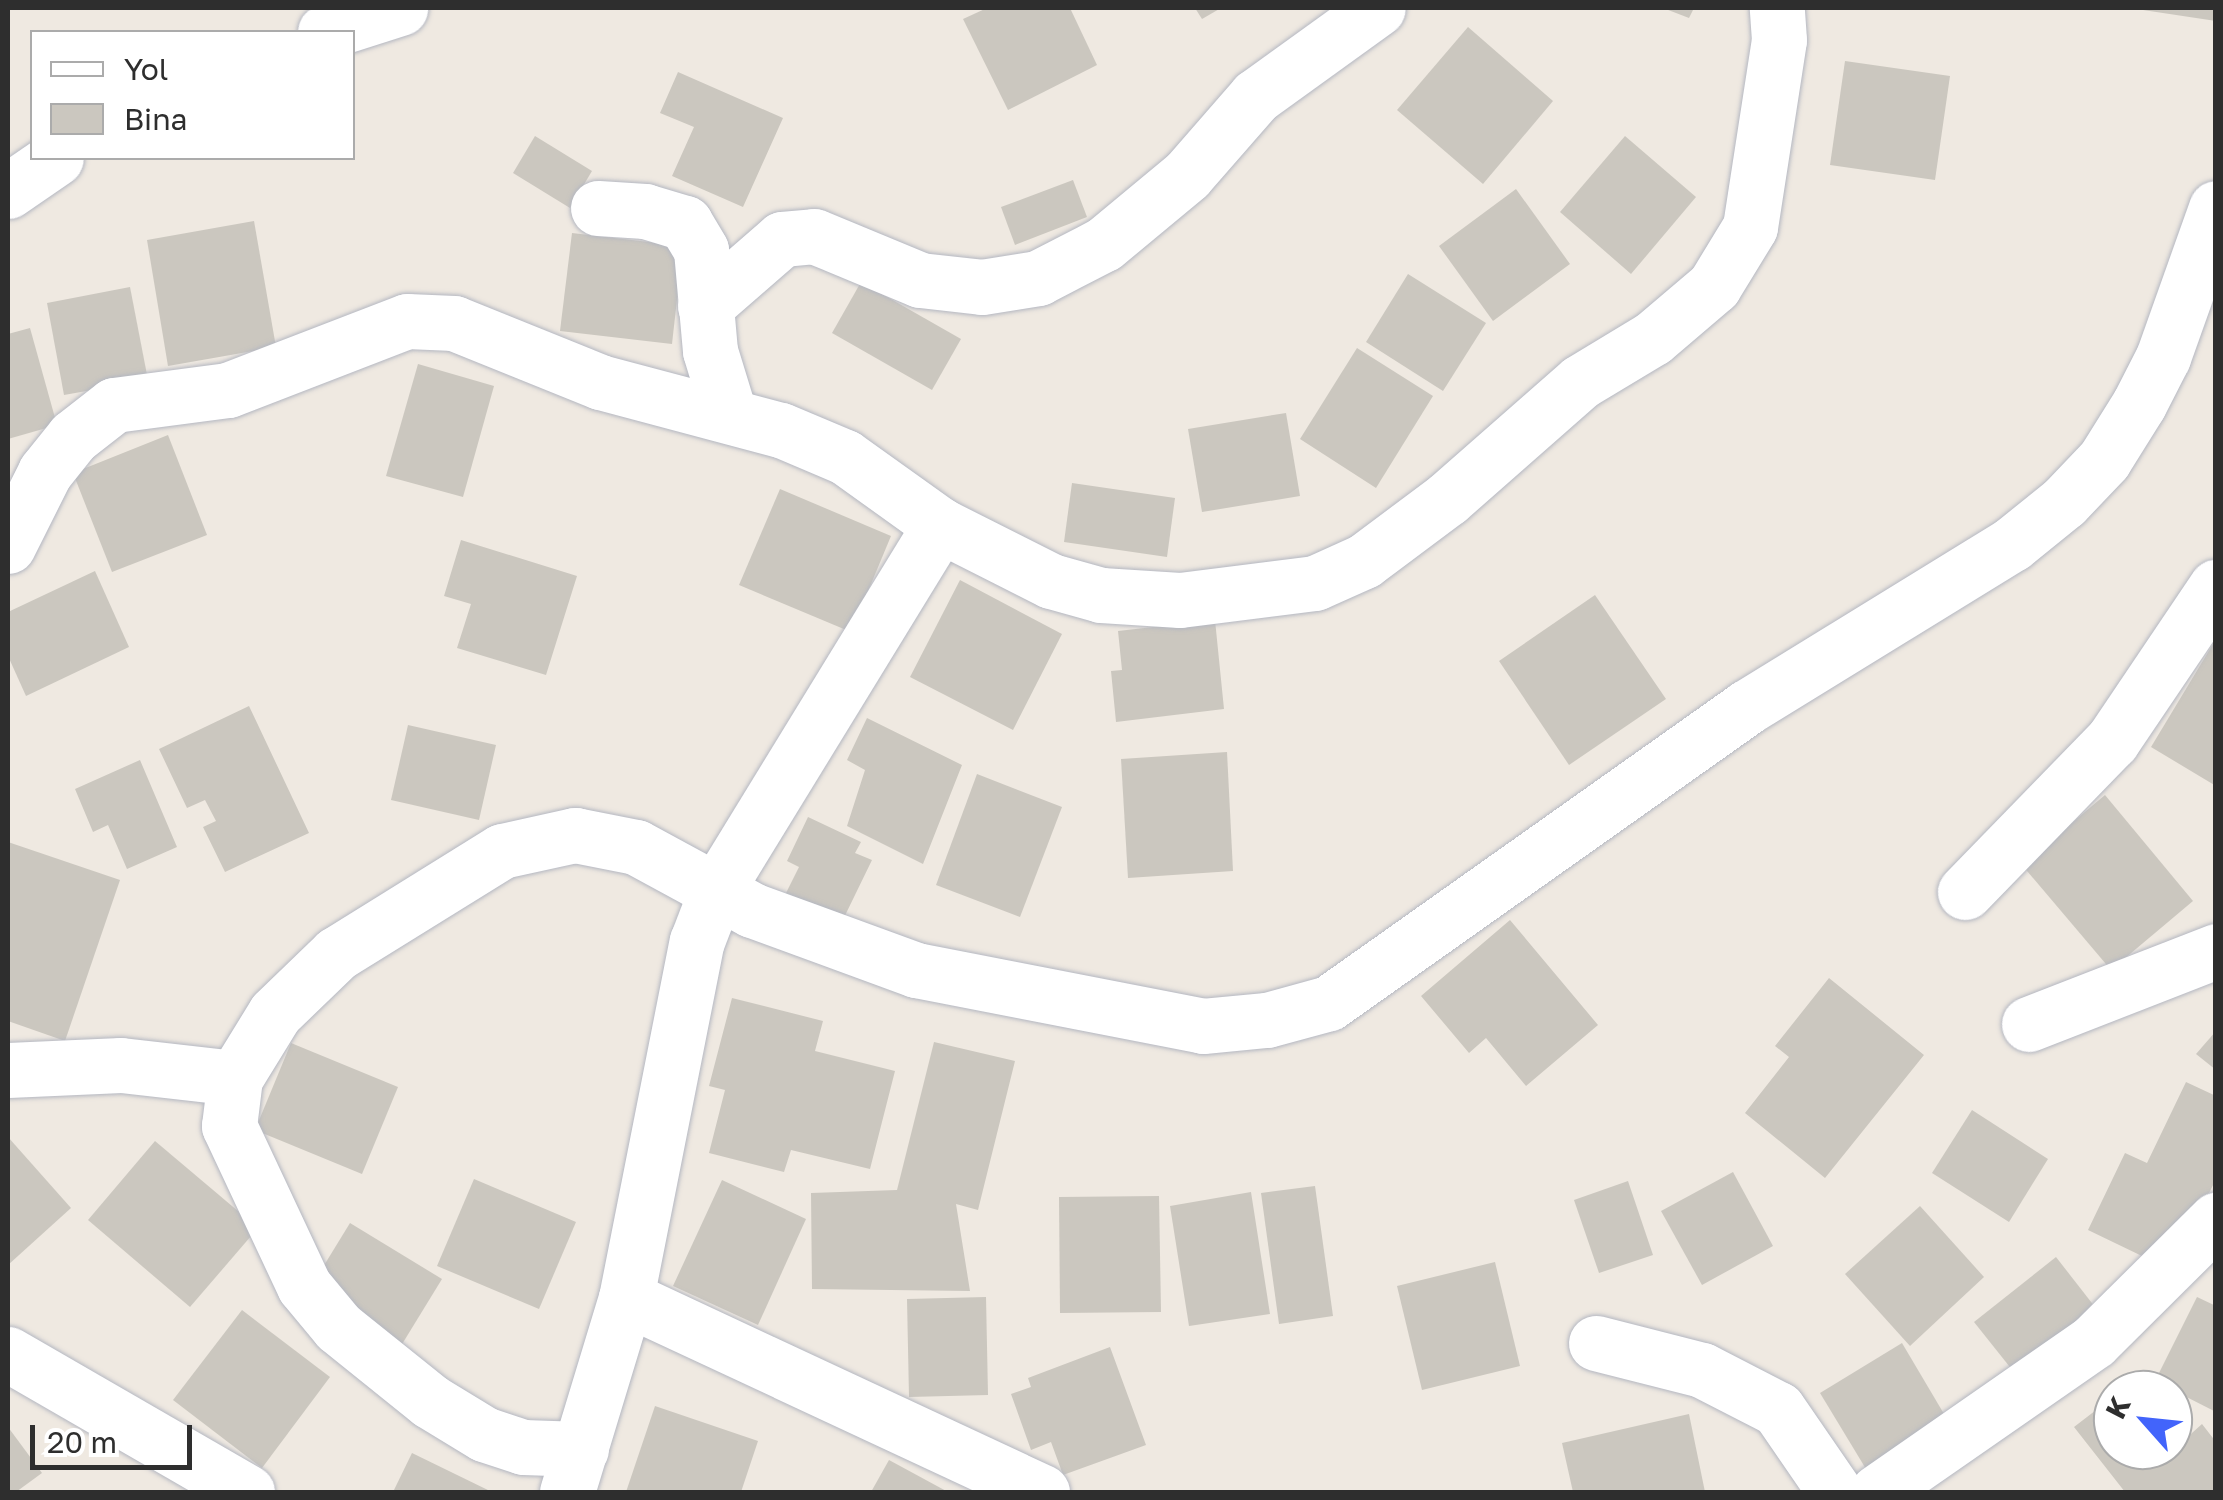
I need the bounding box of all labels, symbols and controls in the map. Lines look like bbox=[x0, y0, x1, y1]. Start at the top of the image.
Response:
legend bbox=[30, 30, 355, 160]
text: Yol bbox=[124, 51, 168, 87]
text: Bina bbox=[124, 101, 188, 137]
north arrow bbox=[2093, 1370, 2193, 1470]
text: K bbox=[2098, 1391, 2137, 1424]
scale bar bbox=[35, 1405, 198, 1467]
text: 20 m bbox=[47, 1424, 117, 1460]

